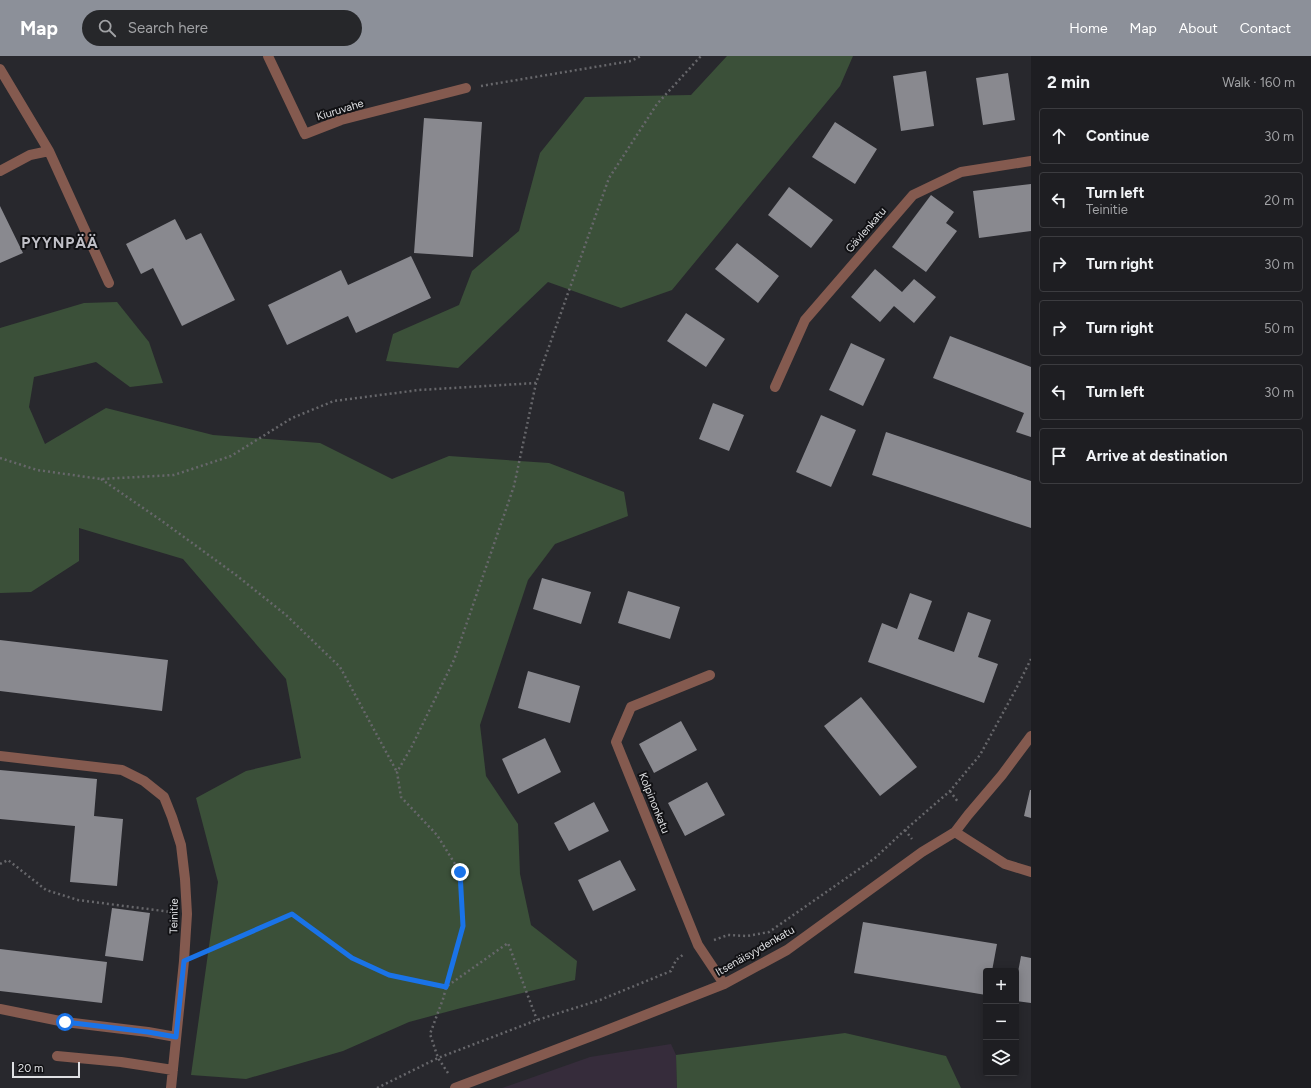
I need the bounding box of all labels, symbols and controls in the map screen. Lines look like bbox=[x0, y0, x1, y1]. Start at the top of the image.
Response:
search box bbox=[82, 10, 362, 46]
text: Map bbox=[20, 17, 58, 40]
icon: search bbox=[96, 17, 118, 39]
text: Search here bbox=[128, 19, 208, 37]
text: Home bbox=[1069, 20, 1108, 37]
text: Map bbox=[1130, 20, 1157, 37]
text: About bbox=[1179, 20, 1218, 37]
text: Contact bbox=[1240, 20, 1291, 37]
text: 2 min bbox=[1047, 72, 1090, 92]
text: Walk · 160 m bbox=[1222, 75, 1295, 90]
street label: Kiuruvahe bbox=[315, 97, 365, 123]
icon: ahead bbox=[1048, 125, 1070, 147]
text: Continue bbox=[1086, 127, 1149, 145]
text: 30 m bbox=[1264, 129, 1294, 144]
text: Turn left bbox=[1086, 184, 1144, 202]
icon: left bbox=[1048, 189, 1070, 211]
text: 20 m bbox=[1264, 193, 1294, 208]
text: Teinitie bbox=[1086, 202, 1128, 217]
street label: Gävlenkatu bbox=[843, 205, 889, 255]
district label: PYYNPÄÄ bbox=[21, 233, 99, 252]
icon: right bbox=[1048, 253, 1070, 275]
text: Turn right bbox=[1086, 255, 1154, 273]
text: 30 m bbox=[1264, 257, 1294, 272]
icon: right bbox=[1048, 317, 1070, 339]
text: Turn right bbox=[1086, 319, 1154, 337]
text: 50 m bbox=[1264, 321, 1294, 336]
icon: left bbox=[1048, 381, 1070, 403]
text: Turn left bbox=[1086, 383, 1144, 401]
text: 30 m bbox=[1264, 385, 1294, 400]
icon: arrive bbox=[1048, 445, 1070, 467]
text: Arrive at destination bbox=[1086, 447, 1227, 465]
street label: Kolpinonkatu bbox=[636, 771, 672, 835]
route end bbox=[451, 863, 469, 881]
street label: Teinitie bbox=[167, 898, 181, 934]
street label: Itsenäisyydenkatu bbox=[713, 923, 797, 979]
map controls bbox=[983, 968, 1019, 1076]
button: + bbox=[983, 968, 1019, 1004]
button: − bbox=[983, 1004, 1019, 1040]
route start bbox=[56, 1013, 74, 1031]
button: layers bbox=[983, 1040, 1019, 1076]
scale bar bbox=[12, 1060, 80, 1079]
text: 20 m bbox=[18, 1062, 43, 1075]

